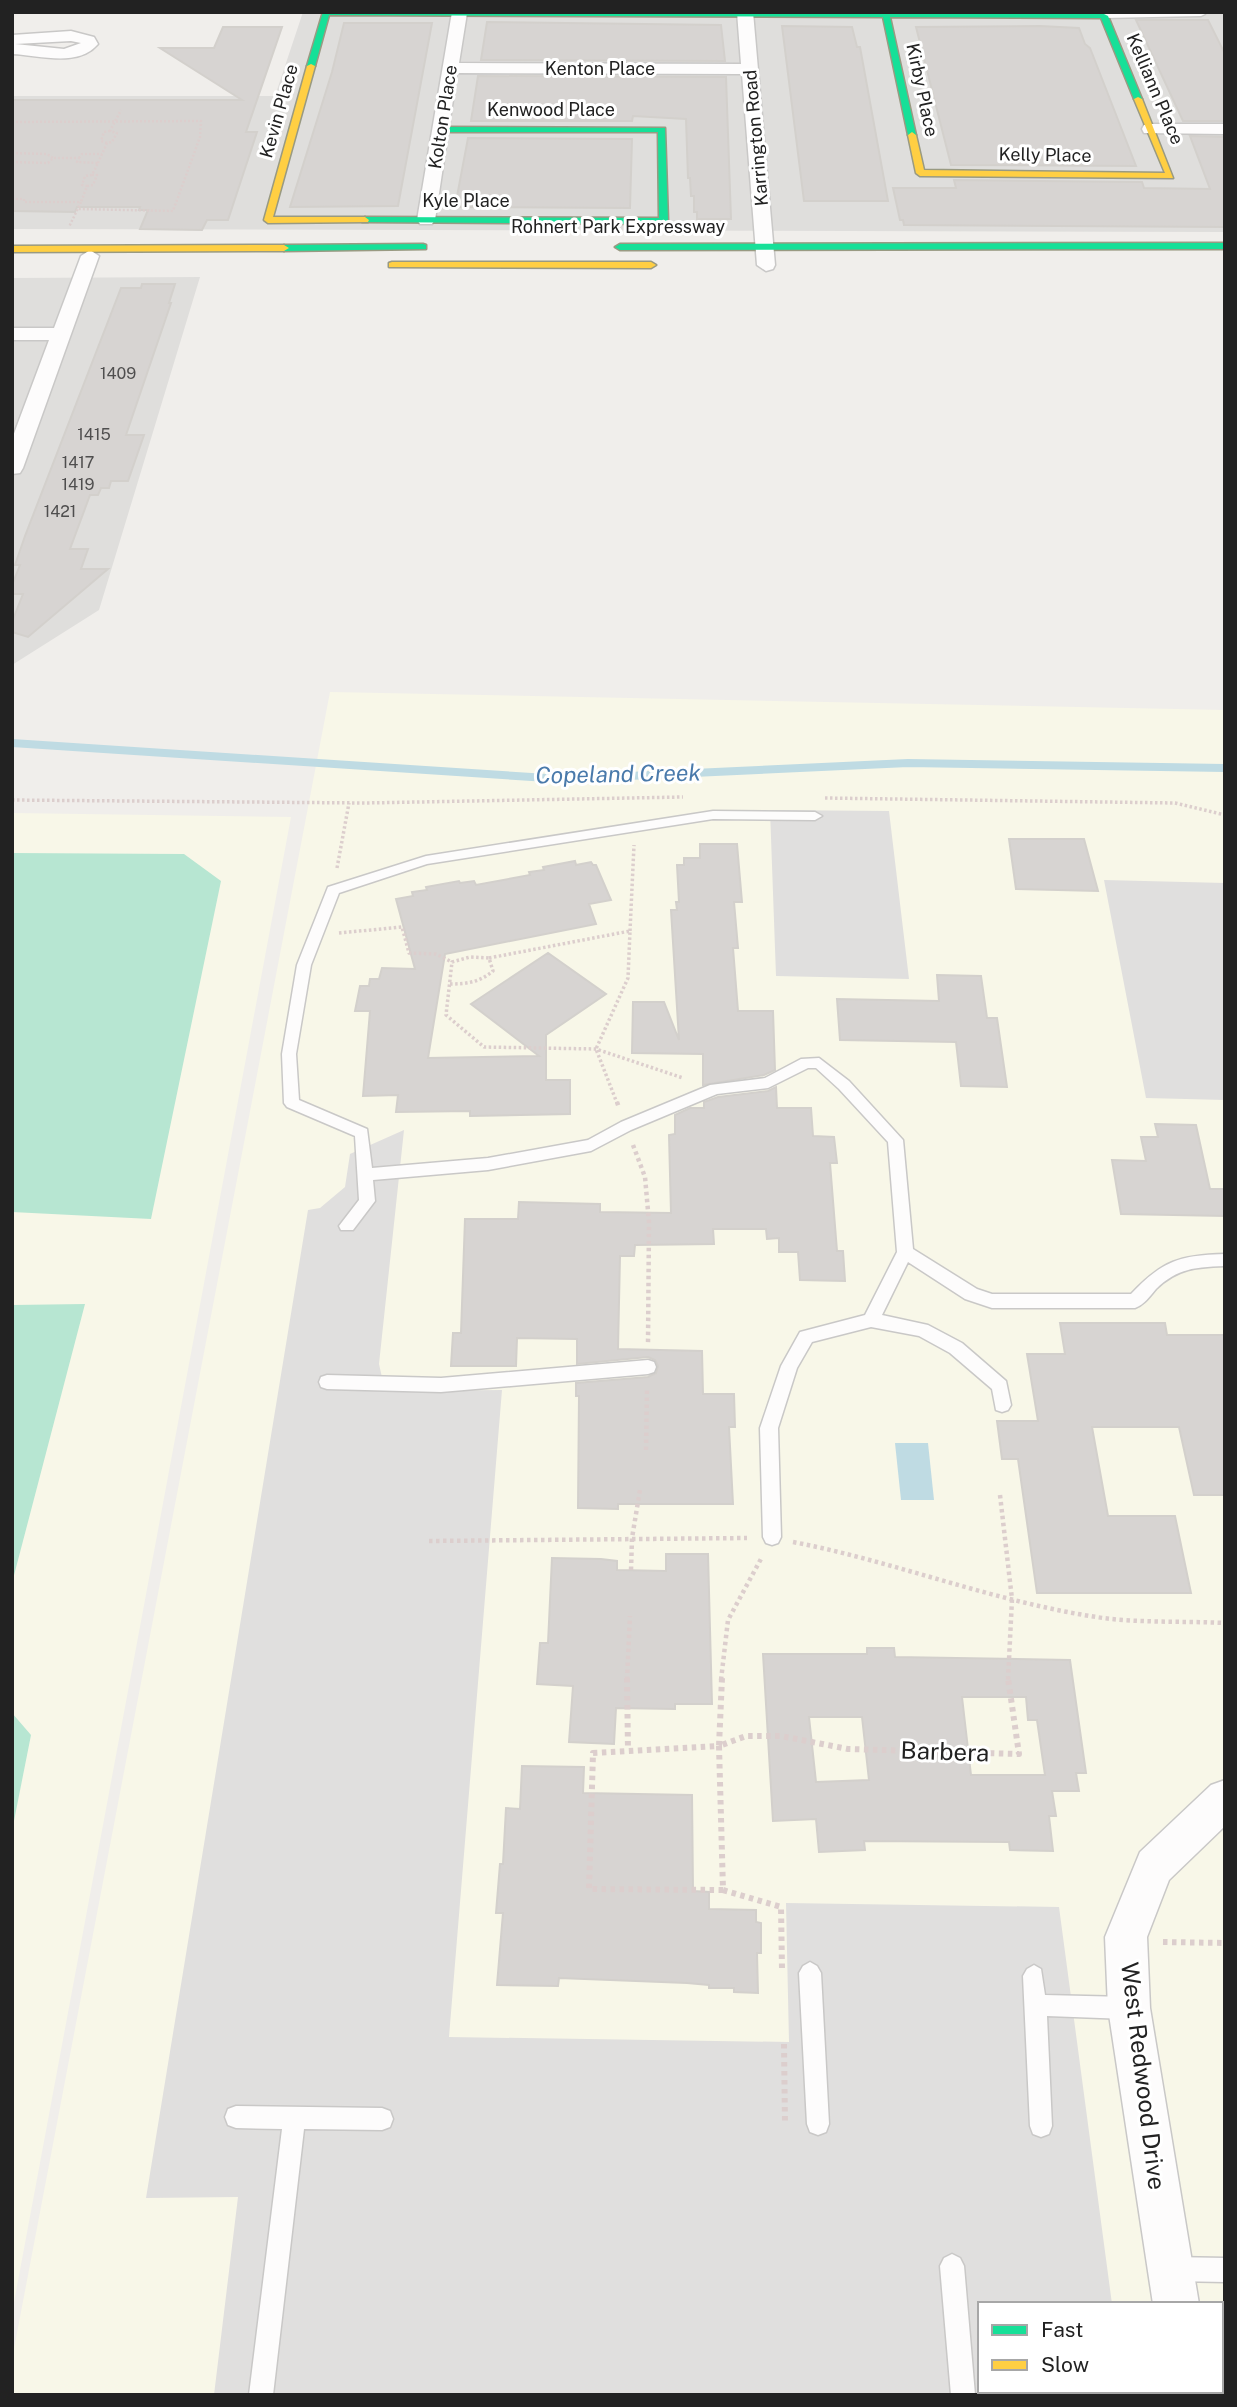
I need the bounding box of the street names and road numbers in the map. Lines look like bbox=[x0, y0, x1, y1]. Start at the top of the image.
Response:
street label: Kelliann Place bbox=[1123, 30, 1188, 148]
street label: Kirby Place bbox=[902, 41, 943, 139]
street label: Kenton Place bbox=[545, 58, 655, 79]
street label: Kevin Place bbox=[255, 61, 302, 160]
street label: Kolton Place bbox=[424, 63, 461, 170]
street label: Karrington Road bbox=[739, 69, 772, 207]
street label: Kenwood Place bbox=[487, 99, 615, 120]
street label: Kelly Place bbox=[998, 143, 1092, 166]
street label: Kyle Place bbox=[422, 190, 510, 211]
street label: Rohnert Park Expressway bbox=[511, 216, 725, 237]
street label: Barbera bbox=[900, 1735, 990, 1767]
street label: West Redwood Drive bbox=[1116, 1960, 1172, 2191]

